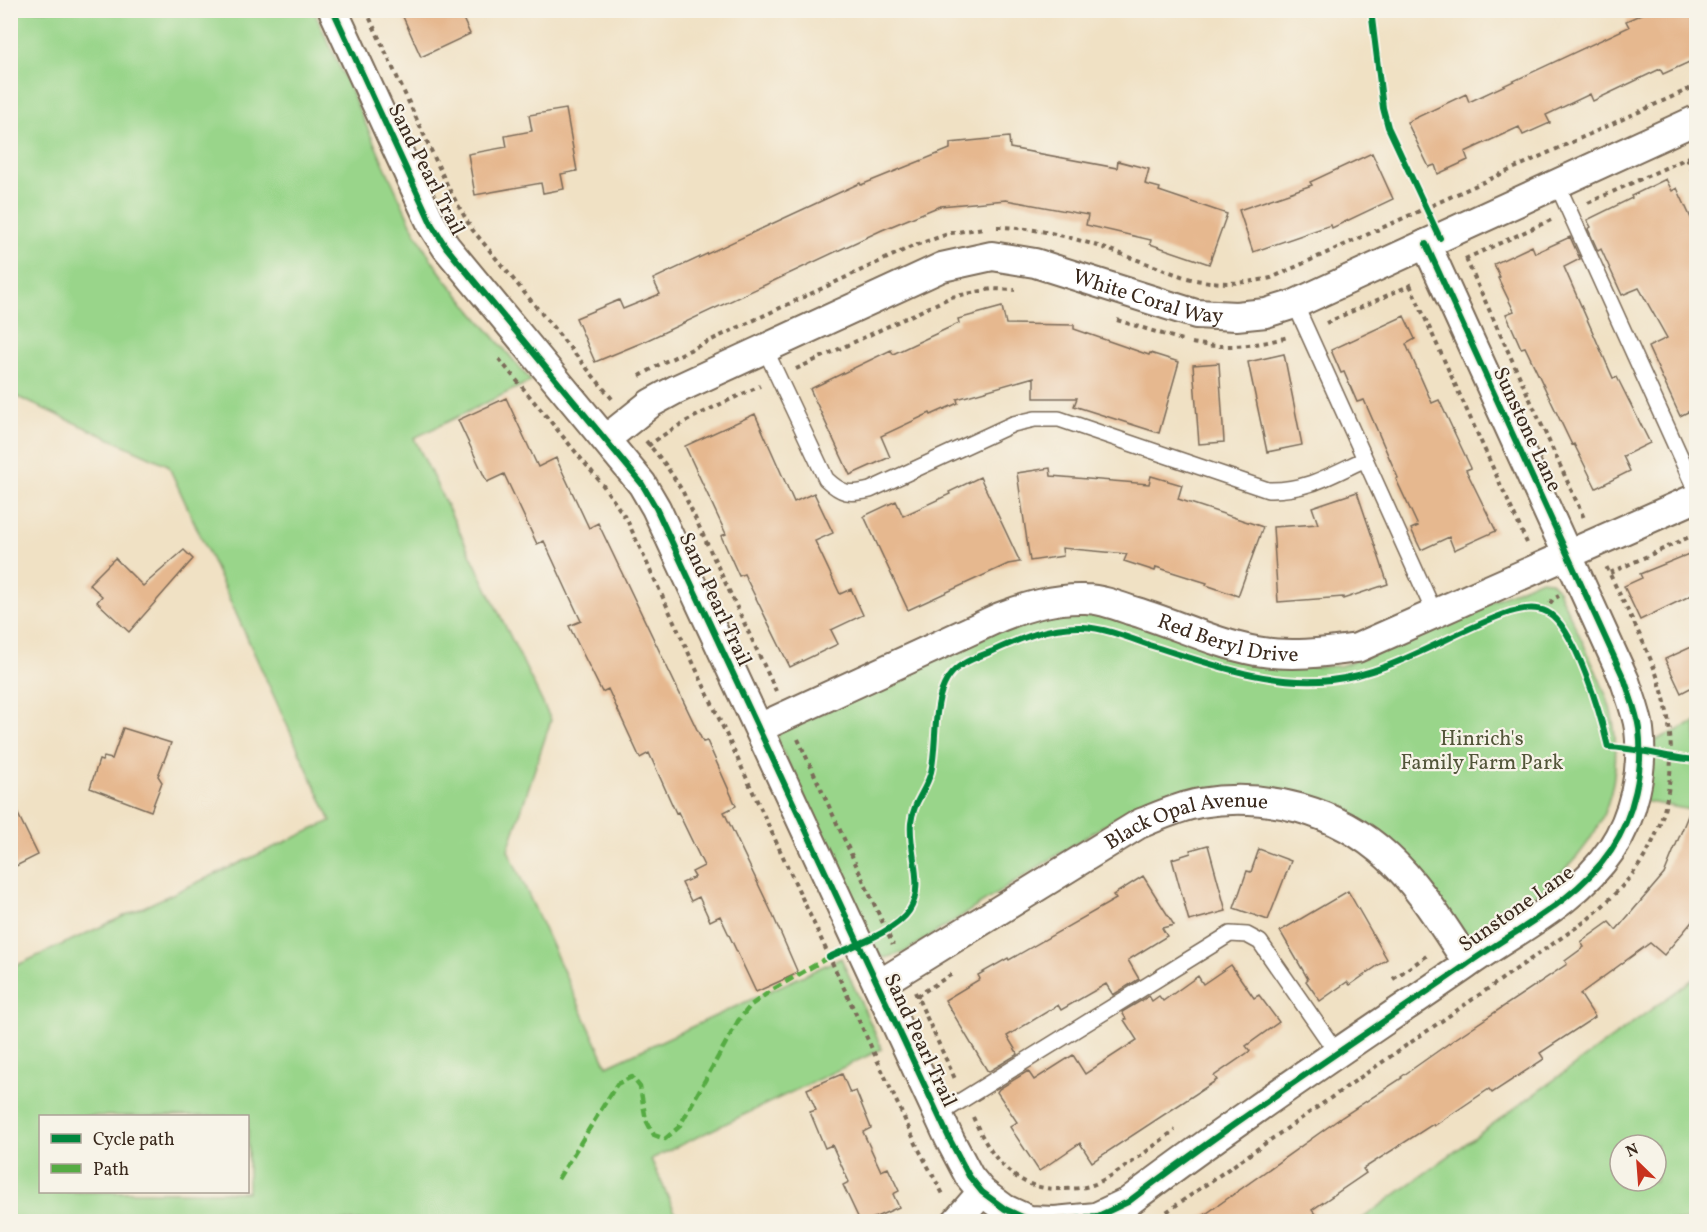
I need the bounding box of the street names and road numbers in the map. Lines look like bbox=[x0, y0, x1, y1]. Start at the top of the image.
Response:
street label: Sand Pearl Trail bbox=[380, 99, 471, 241]
street label: White Coral Way bbox=[1069, 263, 1225, 332]
street label: Sunstone Lane bbox=[1485, 362, 1568, 497]
street label: Sand Pearl Trail bbox=[671, 528, 758, 671]
street label: Red Beryl Drive bbox=[1153, 607, 1298, 670]
street label: Black Opal Avenue bbox=[1099, 787, 1270, 858]
street label: Sunstone Lane bbox=[1453, 859, 1580, 960]
street label: Sand Pearl Trail bbox=[876, 969, 963, 1112]

